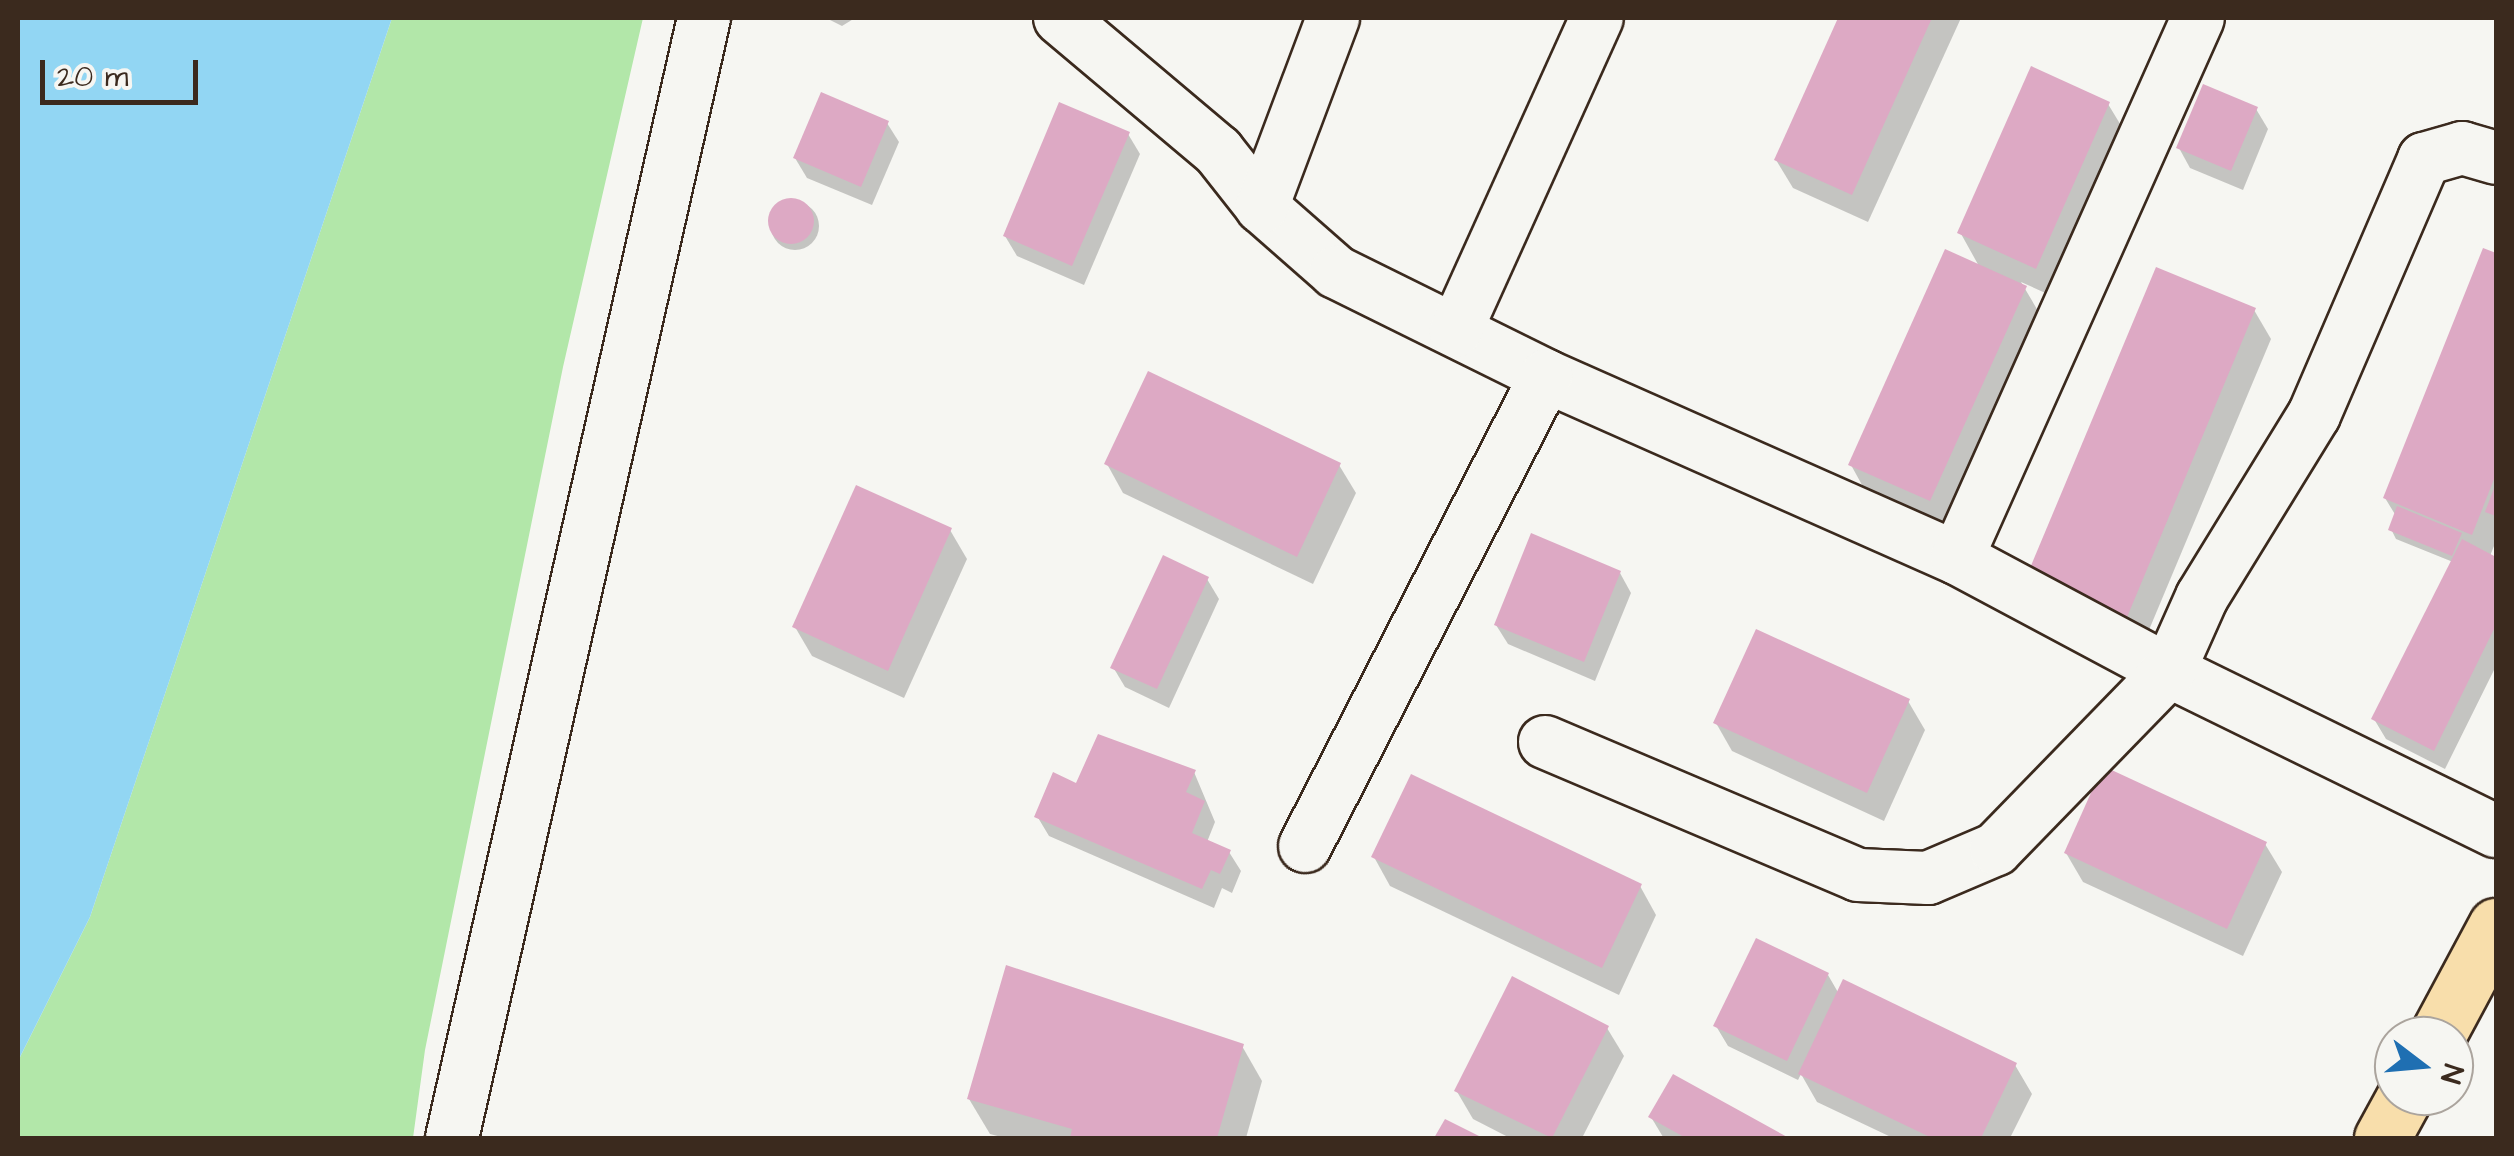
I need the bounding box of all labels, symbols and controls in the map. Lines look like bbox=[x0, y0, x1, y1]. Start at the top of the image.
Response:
scale bar bbox=[45, 40, 202, 102]
text: 20 m bbox=[57, 56, 128, 98]
north arrow bbox=[2374, 1016, 2474, 1116]
text: N bbox=[2430, 1060, 2473, 1088]

